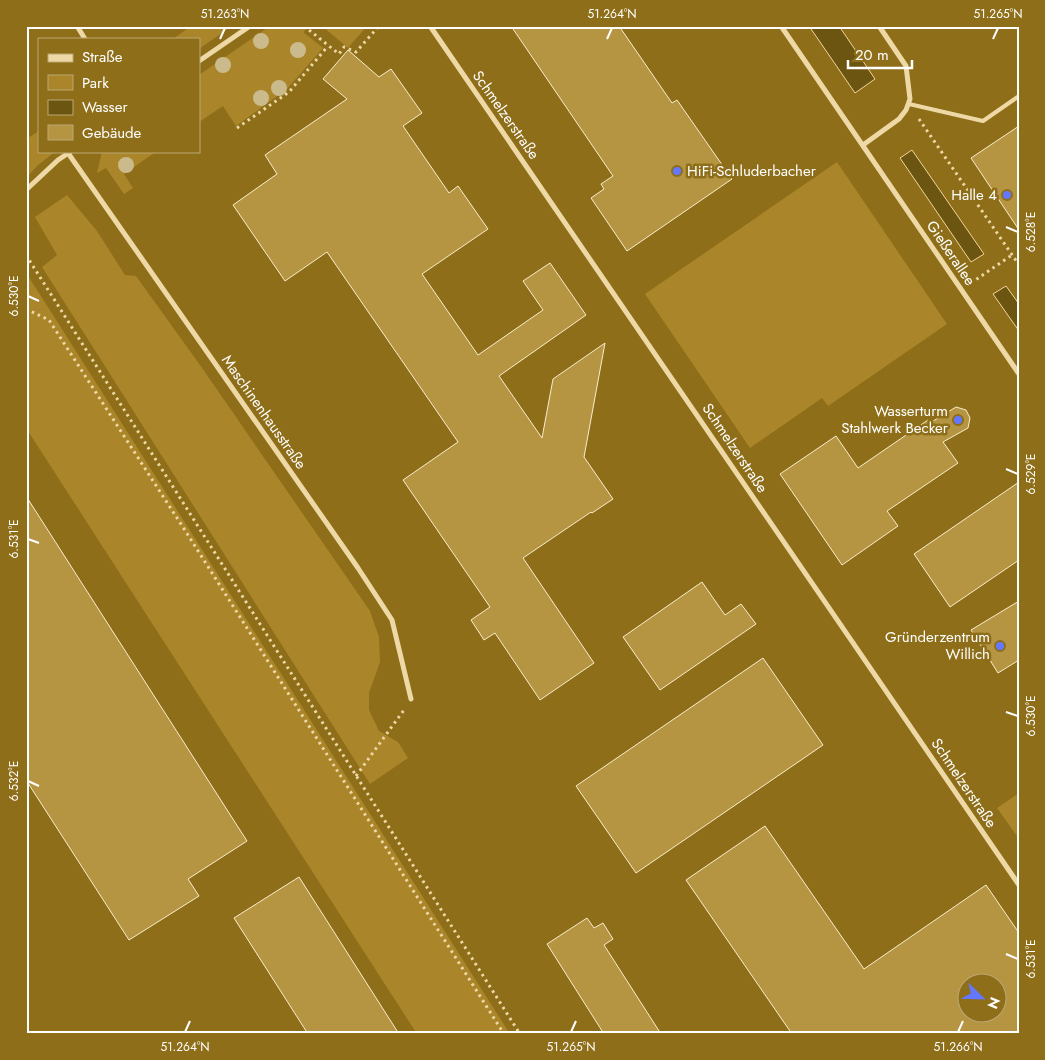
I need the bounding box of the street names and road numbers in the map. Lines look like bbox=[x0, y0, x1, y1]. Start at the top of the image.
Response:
street label: Schmelzerstraße bbox=[467, 66, 545, 164]
street label: Gießerallee bbox=[921, 216, 981, 290]
street label: Maschinenhausstraße bbox=[216, 350, 312, 474]
street label: Schmelzerstraße bbox=[697, 399, 773, 497]
street label: Schmelzerstraße bbox=[926, 734, 1002, 832]

